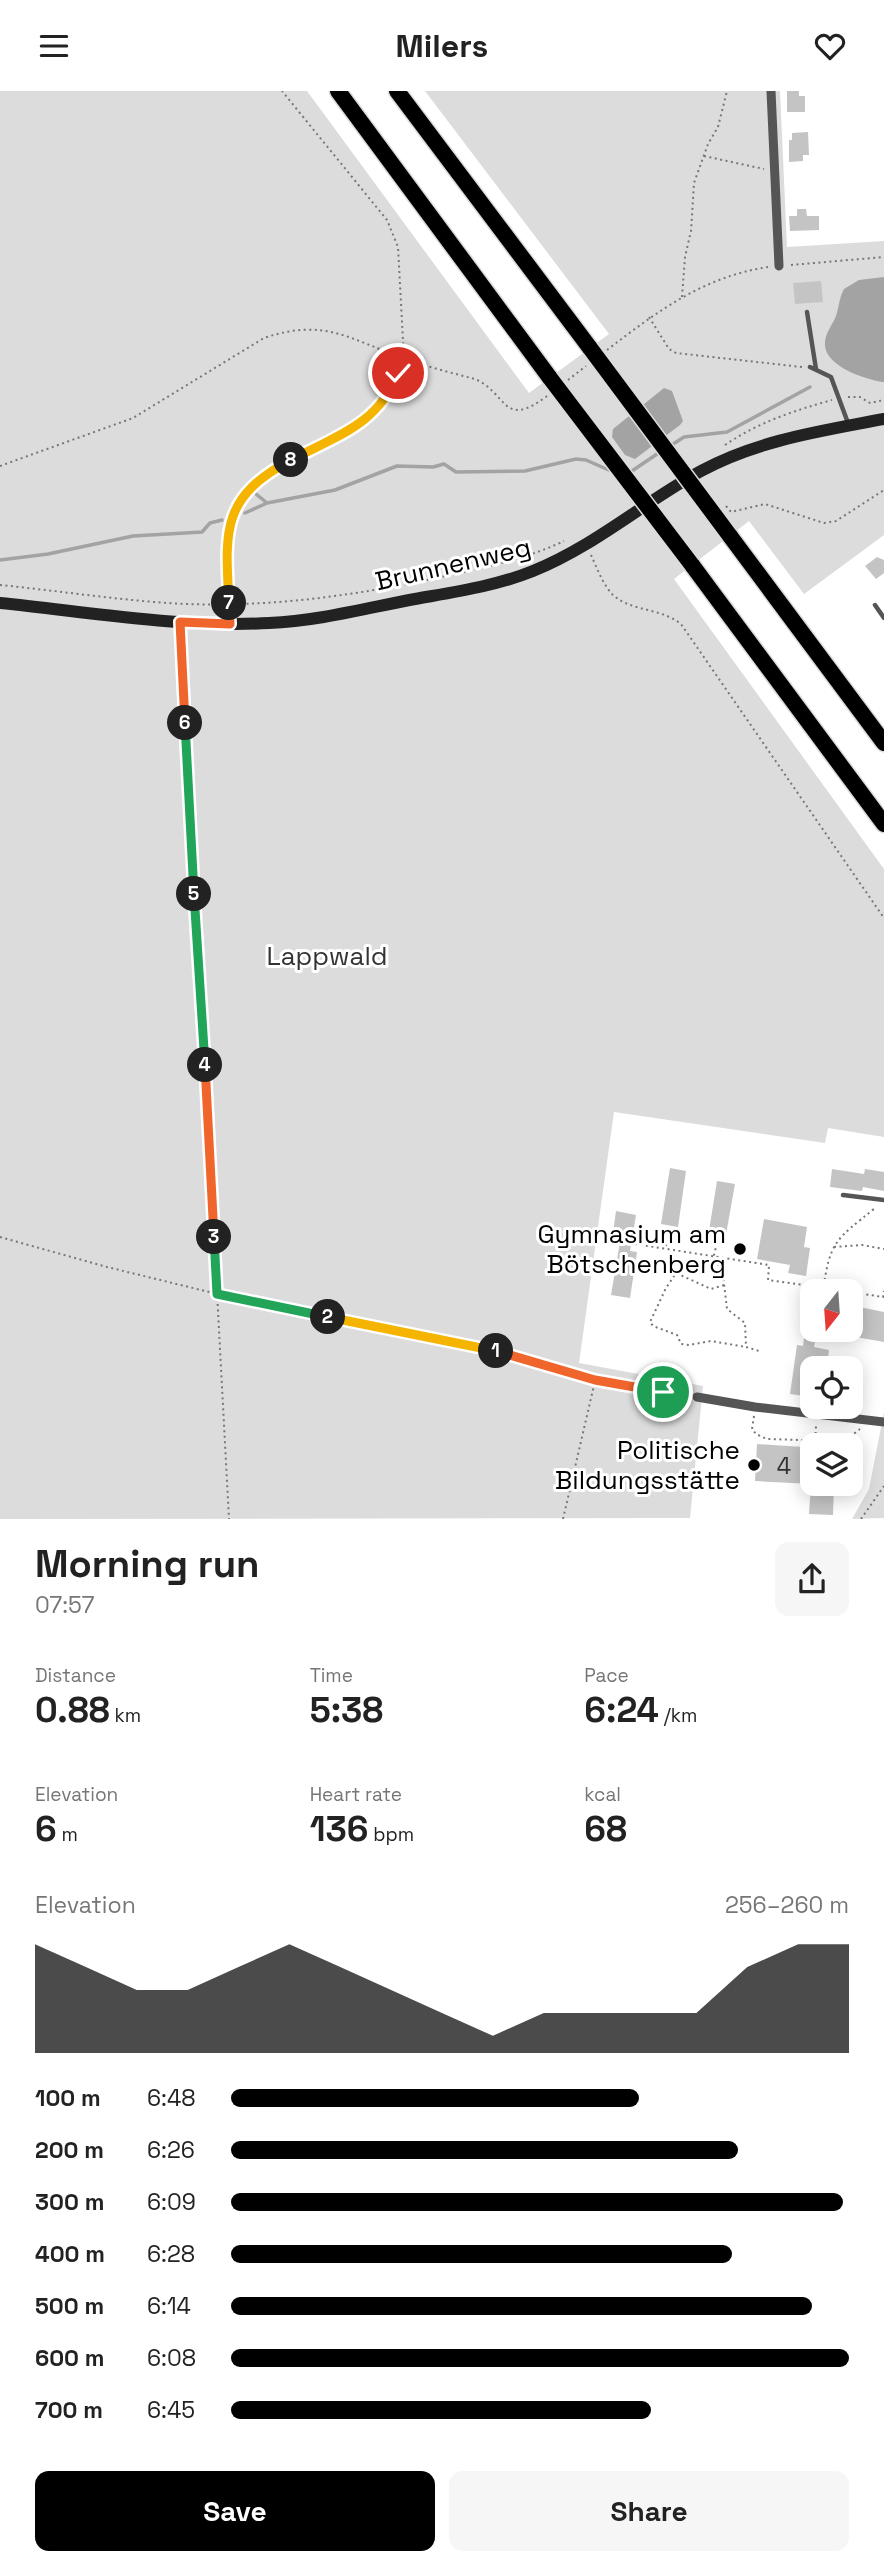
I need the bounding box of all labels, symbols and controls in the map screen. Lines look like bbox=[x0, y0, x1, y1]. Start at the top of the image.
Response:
text: Milers bbox=[396, 26, 488, 66]
icon: menu bbox=[35, 27, 73, 65]
icon: heart bbox=[811, 27, 849, 65]
pin bbox=[368, 343, 428, 403]
icon: check bbox=[379, 354, 417, 392]
pin: 8 bbox=[274, 443, 308, 477]
text: 8 bbox=[285, 447, 296, 472]
street label: Brunnenweg bbox=[372, 530, 534, 598]
pin: 7 bbox=[212, 585, 246, 621]
text: 7 bbox=[223, 590, 234, 615]
pin: 6 bbox=[168, 705, 202, 741]
text: 6 bbox=[179, 710, 190, 735]
pin: 5 bbox=[176, 877, 212, 911]
text: 5 bbox=[188, 881, 199, 906]
park label: Lappwald bbox=[266, 939, 388, 973]
pin: 4 bbox=[188, 1047, 222, 1083]
text: 4 bbox=[198, 1052, 211, 1077]
place label: Gymnasium am Bötschenberg bbox=[537, 1217, 726, 1281]
pin: 3 bbox=[196, 1219, 232, 1255]
text: 3 bbox=[208, 1224, 219, 1249]
marker: Gymnasium am Bötschenberg bbox=[732, 1241, 748, 1257]
north arrow bbox=[800, 1279, 863, 1342]
map controls bbox=[800, 1279, 863, 1496]
pin: 2 bbox=[310, 1299, 346, 1335]
text: 2 bbox=[322, 1304, 333, 1329]
pin: 1 bbox=[478, 1333, 514, 1369]
text: 1 bbox=[491, 1338, 500, 1363]
button: locate bbox=[800, 1356, 863, 1419]
pin bbox=[633, 1362, 693, 1422]
icon: arrive bbox=[644, 1373, 682, 1411]
place label: Politische Bildungsstätte bbox=[555, 1433, 740, 1497]
button: layers bbox=[800, 1433, 863, 1496]
house number: 4 bbox=[777, 1451, 791, 1481]
marker: Politische Bildungsstätte bbox=[746, 1457, 762, 1473]
text: Morning run bbox=[35, 1540, 260, 1588]
button: share bbox=[775, 1542, 849, 1616]
text: 07:57 bbox=[35, 1590, 95, 1620]
text: Distance bbox=[35, 1663, 116, 1688]
text: Time bbox=[310, 1663, 353, 1688]
text: Pace bbox=[584, 1663, 629, 1688]
text: 0.88 bbox=[35, 1688, 110, 1732]
text: 5:38 bbox=[310, 1688, 383, 1732]
text: 6:24 bbox=[584, 1688, 659, 1732]
text: km bbox=[110, 1703, 141, 1728]
text: /km bbox=[659, 1703, 697, 1728]
text: Elevation bbox=[35, 1782, 118, 1807]
text: Heart rate bbox=[310, 1782, 402, 1807]
text: kcal bbox=[584, 1782, 621, 1807]
text: 6 bbox=[35, 1807, 57, 1851]
text: 136 bbox=[310, 1807, 368, 1851]
text: 68 bbox=[584, 1807, 627, 1851]
text: m bbox=[57, 1822, 78, 1847]
text: bpm bbox=[368, 1822, 414, 1847]
text: Elevation bbox=[35, 1890, 136, 1920]
text: 256–260 m bbox=[725, 1890, 849, 1920]
text: 100 m bbox=[35, 2083, 101, 2113]
text: 6:48 bbox=[147, 2083, 196, 2113]
text: 200 m bbox=[35, 2135, 104, 2165]
text: 6:26 bbox=[147, 2135, 195, 2165]
text: 300 m bbox=[35, 2187, 104, 2217]
text: 6:09 bbox=[147, 2187, 196, 2217]
text: 400 m bbox=[35, 2239, 105, 2269]
text: 6:28 bbox=[147, 2239, 195, 2269]
text: 500 m bbox=[35, 2291, 104, 2321]
text: 6:14 bbox=[147, 2291, 191, 2321]
text: 600 m bbox=[35, 2343, 105, 2373]
text: 6:08 bbox=[147, 2343, 196, 2373]
text: 700 m bbox=[35, 2395, 103, 2425]
text: 6:45 bbox=[147, 2395, 195, 2425]
button: Save bbox=[35, 2471, 435, 2551]
button: Share bbox=[449, 2471, 849, 2551]

